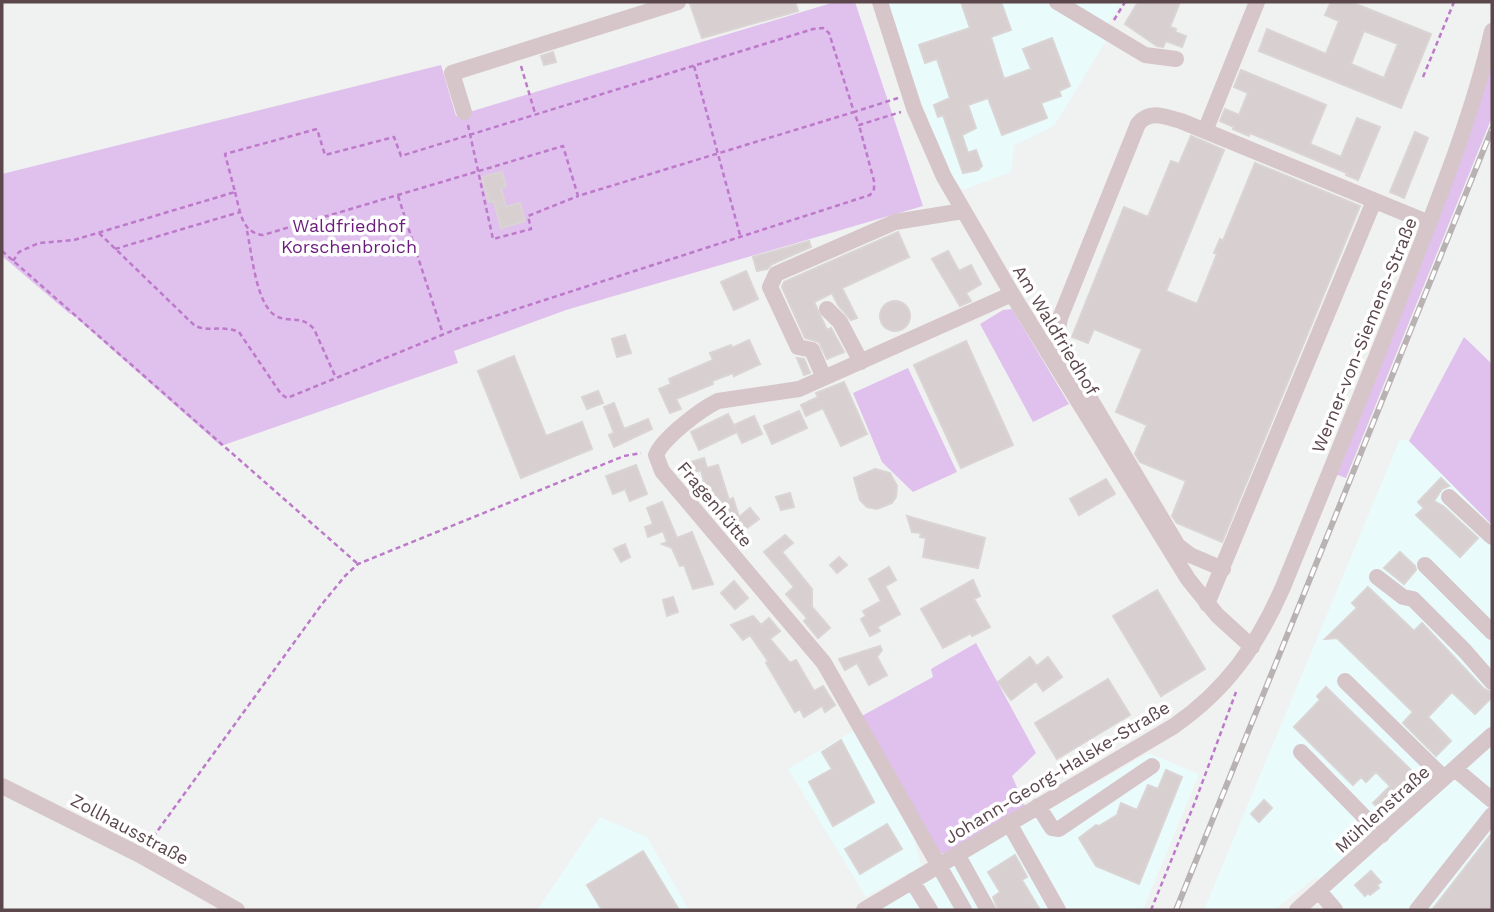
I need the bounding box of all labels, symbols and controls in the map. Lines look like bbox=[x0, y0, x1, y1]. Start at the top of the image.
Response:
street label: Werner-von-Siemens-Straße bbox=[1307, 214, 1421, 456]
park label: Waldfriedhof Korschenbroich bbox=[281, 215, 417, 257]
street label: Am Waldfriedhof bbox=[1009, 261, 1103, 399]
street label: Fragenhütte bbox=[673, 457, 757, 551]
street label: Johann-Georg-Halske-Straße bbox=[941, 696, 1173, 848]
street label: Mühlenstraße bbox=[1330, 761, 1434, 857]
street label: Zollhausstraße bbox=[67, 789, 193, 869]

